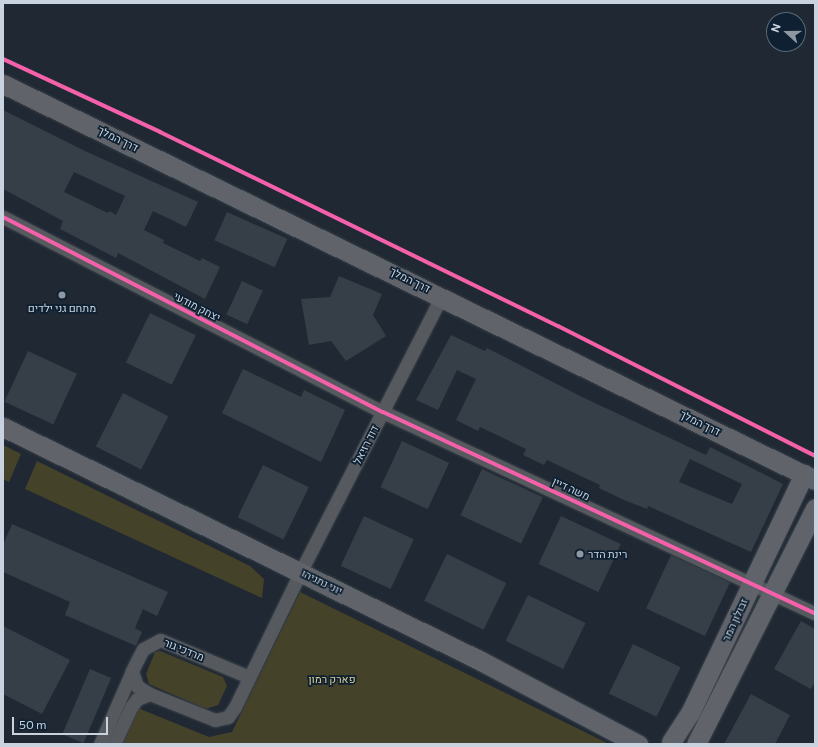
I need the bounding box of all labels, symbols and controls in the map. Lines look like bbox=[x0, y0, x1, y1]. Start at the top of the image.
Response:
north arrow bbox=[766, 12, 806, 52]
text: N bbox=[768, 22, 783, 34]
street label: דרך המלך bbox=[96, 124, 140, 154]
street label: דרך המלך bbox=[388, 265, 432, 295]
marker: מתחם גני ילדים bbox=[57, 290, 67, 300]
street label: יצחק מודעי bbox=[171, 290, 223, 324]
place label: מתחם גני ילדים bbox=[28, 301, 96, 315]
street label: דרך המלך bbox=[678, 408, 722, 438]
street label: דוד רזיאל bbox=[351, 423, 381, 467]
street label: משה דיין bbox=[550, 475, 592, 503]
place label: רינת הדר bbox=[588, 547, 627, 561]
marker: רינת הדר bbox=[575, 549, 585, 559]
street label: יוני נתניהו bbox=[299, 566, 345, 598]
street label: זבולון המר bbox=[719, 596, 751, 644]
street label: מרדכי גור bbox=[162, 636, 206, 664]
park label: פארק רמון bbox=[308, 672, 356, 686]
scale bar bbox=[14, 709, 110, 735]
text: 50 m bbox=[19, 717, 47, 731]

